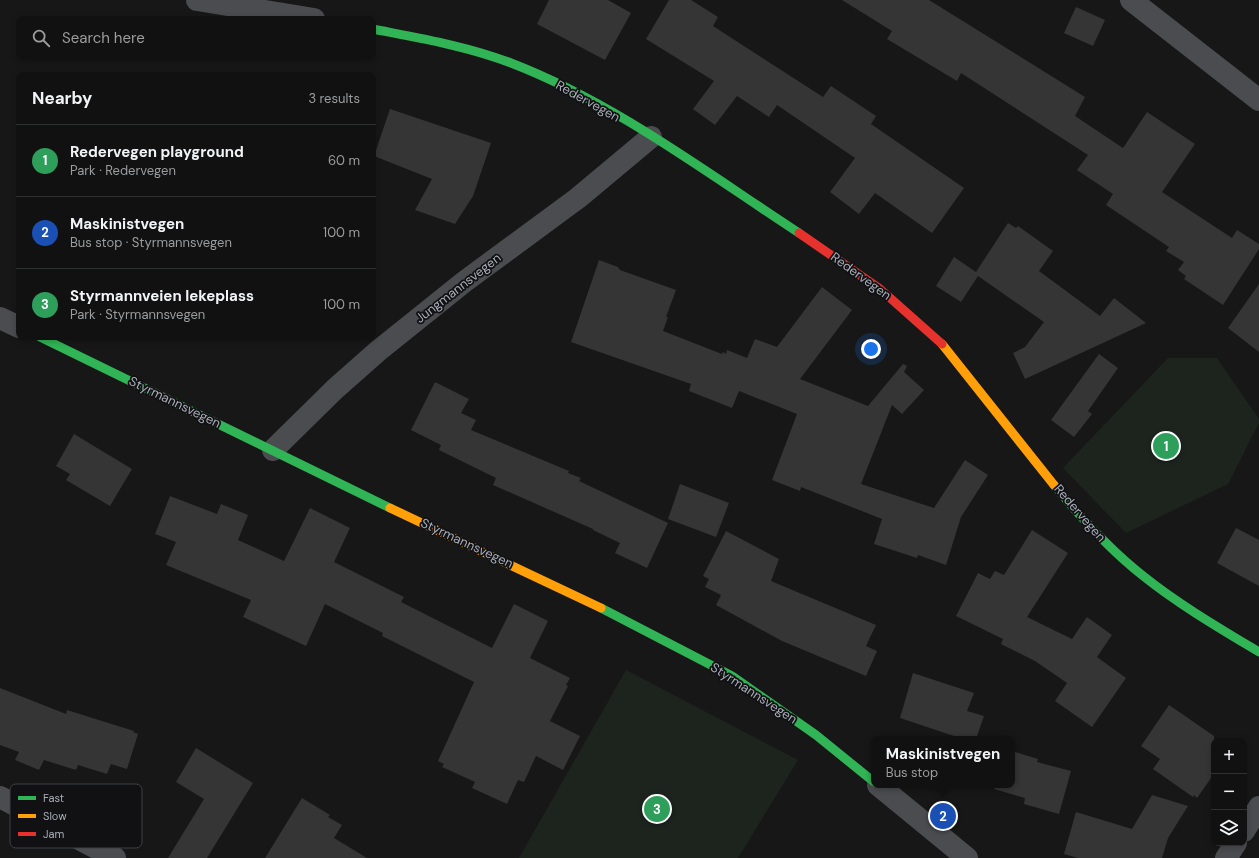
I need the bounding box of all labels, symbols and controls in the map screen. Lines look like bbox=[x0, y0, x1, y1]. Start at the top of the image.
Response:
search box bbox=[16, 16, 376, 60]
icon: search bbox=[30, 27, 52, 49]
text: Search here bbox=[62, 28, 145, 48]
street label: Redervegen bbox=[553, 76, 623, 126]
text: Nearby bbox=[32, 87, 92, 109]
text: 3 results bbox=[308, 90, 360, 107]
text: Redervegen playground bbox=[70, 142, 244, 162]
text: 1 bbox=[43, 152, 47, 169]
text: 60 m bbox=[328, 152, 360, 169]
text: Park · Redervegen bbox=[70, 162, 176, 179]
text: Maskinistvegen bbox=[70, 214, 184, 234]
text: 2 bbox=[41, 224, 49, 241]
text: 100 m bbox=[323, 224, 360, 241]
text: Bus stop · Styrmannsvegen bbox=[70, 234, 232, 251]
street label: Redervegen bbox=[827, 248, 895, 304]
street label: Jungmannsvegen bbox=[412, 249, 504, 327]
text: Styrmannveien lekeplass bbox=[70, 286, 254, 306]
text: 3 bbox=[41, 296, 49, 313]
text: 100 m bbox=[323, 296, 360, 313]
text: Park · Styrmannsvegen bbox=[70, 306, 205, 323]
your location bbox=[861, 339, 881, 359]
street label: Styrmannsvegen bbox=[126, 372, 224, 432]
pin: 1 bbox=[1153, 431, 1179, 461]
street label: Redervegen bbox=[1050, 481, 1110, 545]
street label: Styrmannsvegen bbox=[418, 514, 516, 572]
street label: Styrmannsvegen bbox=[707, 659, 801, 727]
popup bbox=[871, 736, 1015, 788]
map controls bbox=[1211, 738, 1247, 846]
button: + bbox=[1211, 738, 1247, 774]
text: Maskinistvegen bbox=[886, 744, 1000, 764]
text: Bus stop bbox=[886, 764, 938, 781]
button: − bbox=[1211, 774, 1247, 810]
legend bbox=[10, 784, 142, 848]
text: Fast bbox=[43, 791, 64, 805]
pin: 3 bbox=[644, 794, 670, 824]
pin: 2 bbox=[930, 801, 956, 831]
text: Slow bbox=[43, 809, 67, 823]
button: layers bbox=[1211, 810, 1247, 846]
text: Jam bbox=[43, 827, 64, 841]

